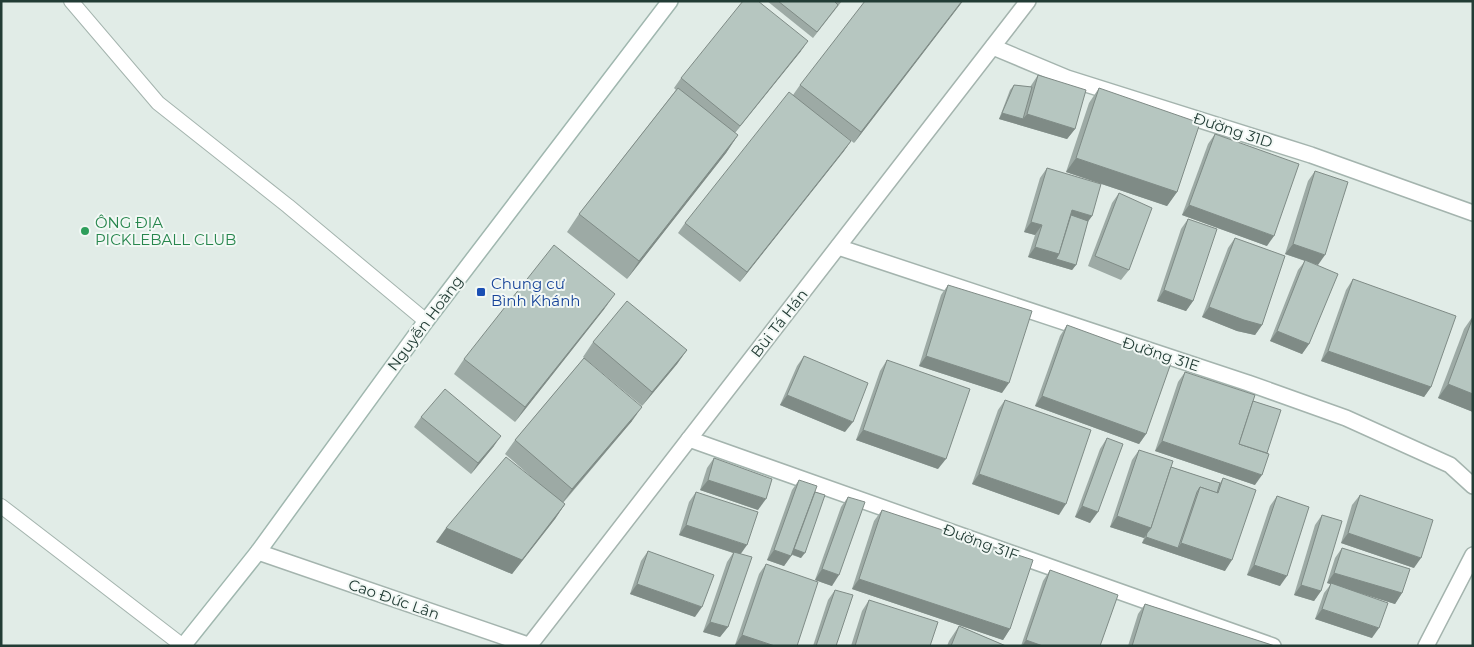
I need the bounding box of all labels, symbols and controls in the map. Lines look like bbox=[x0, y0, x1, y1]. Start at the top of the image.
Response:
street label: Đường 31D bbox=[1191, 108, 1275, 152]
place label: ÔNG ĐỊA PICKLEBALL CLUB bbox=[95, 213, 236, 249]
marker: ÔNG ĐỊA PICKLEBALL CLUB bbox=[79, 225, 91, 237]
street label: Nguyễn Hoàng bbox=[383, 272, 467, 374]
place label: Chung cư Bình Khánh bbox=[491, 274, 581, 310]
street label: Bùi Tá Hán bbox=[746, 285, 812, 361]
marker: Chung cư Bình Khánh bbox=[475, 286, 487, 298]
street label: Đường 31E bbox=[1120, 333, 1202, 375]
street label: Đường 31F bbox=[940, 519, 1022, 565]
street label: Cao Đức Lân bbox=[346, 575, 442, 623]

